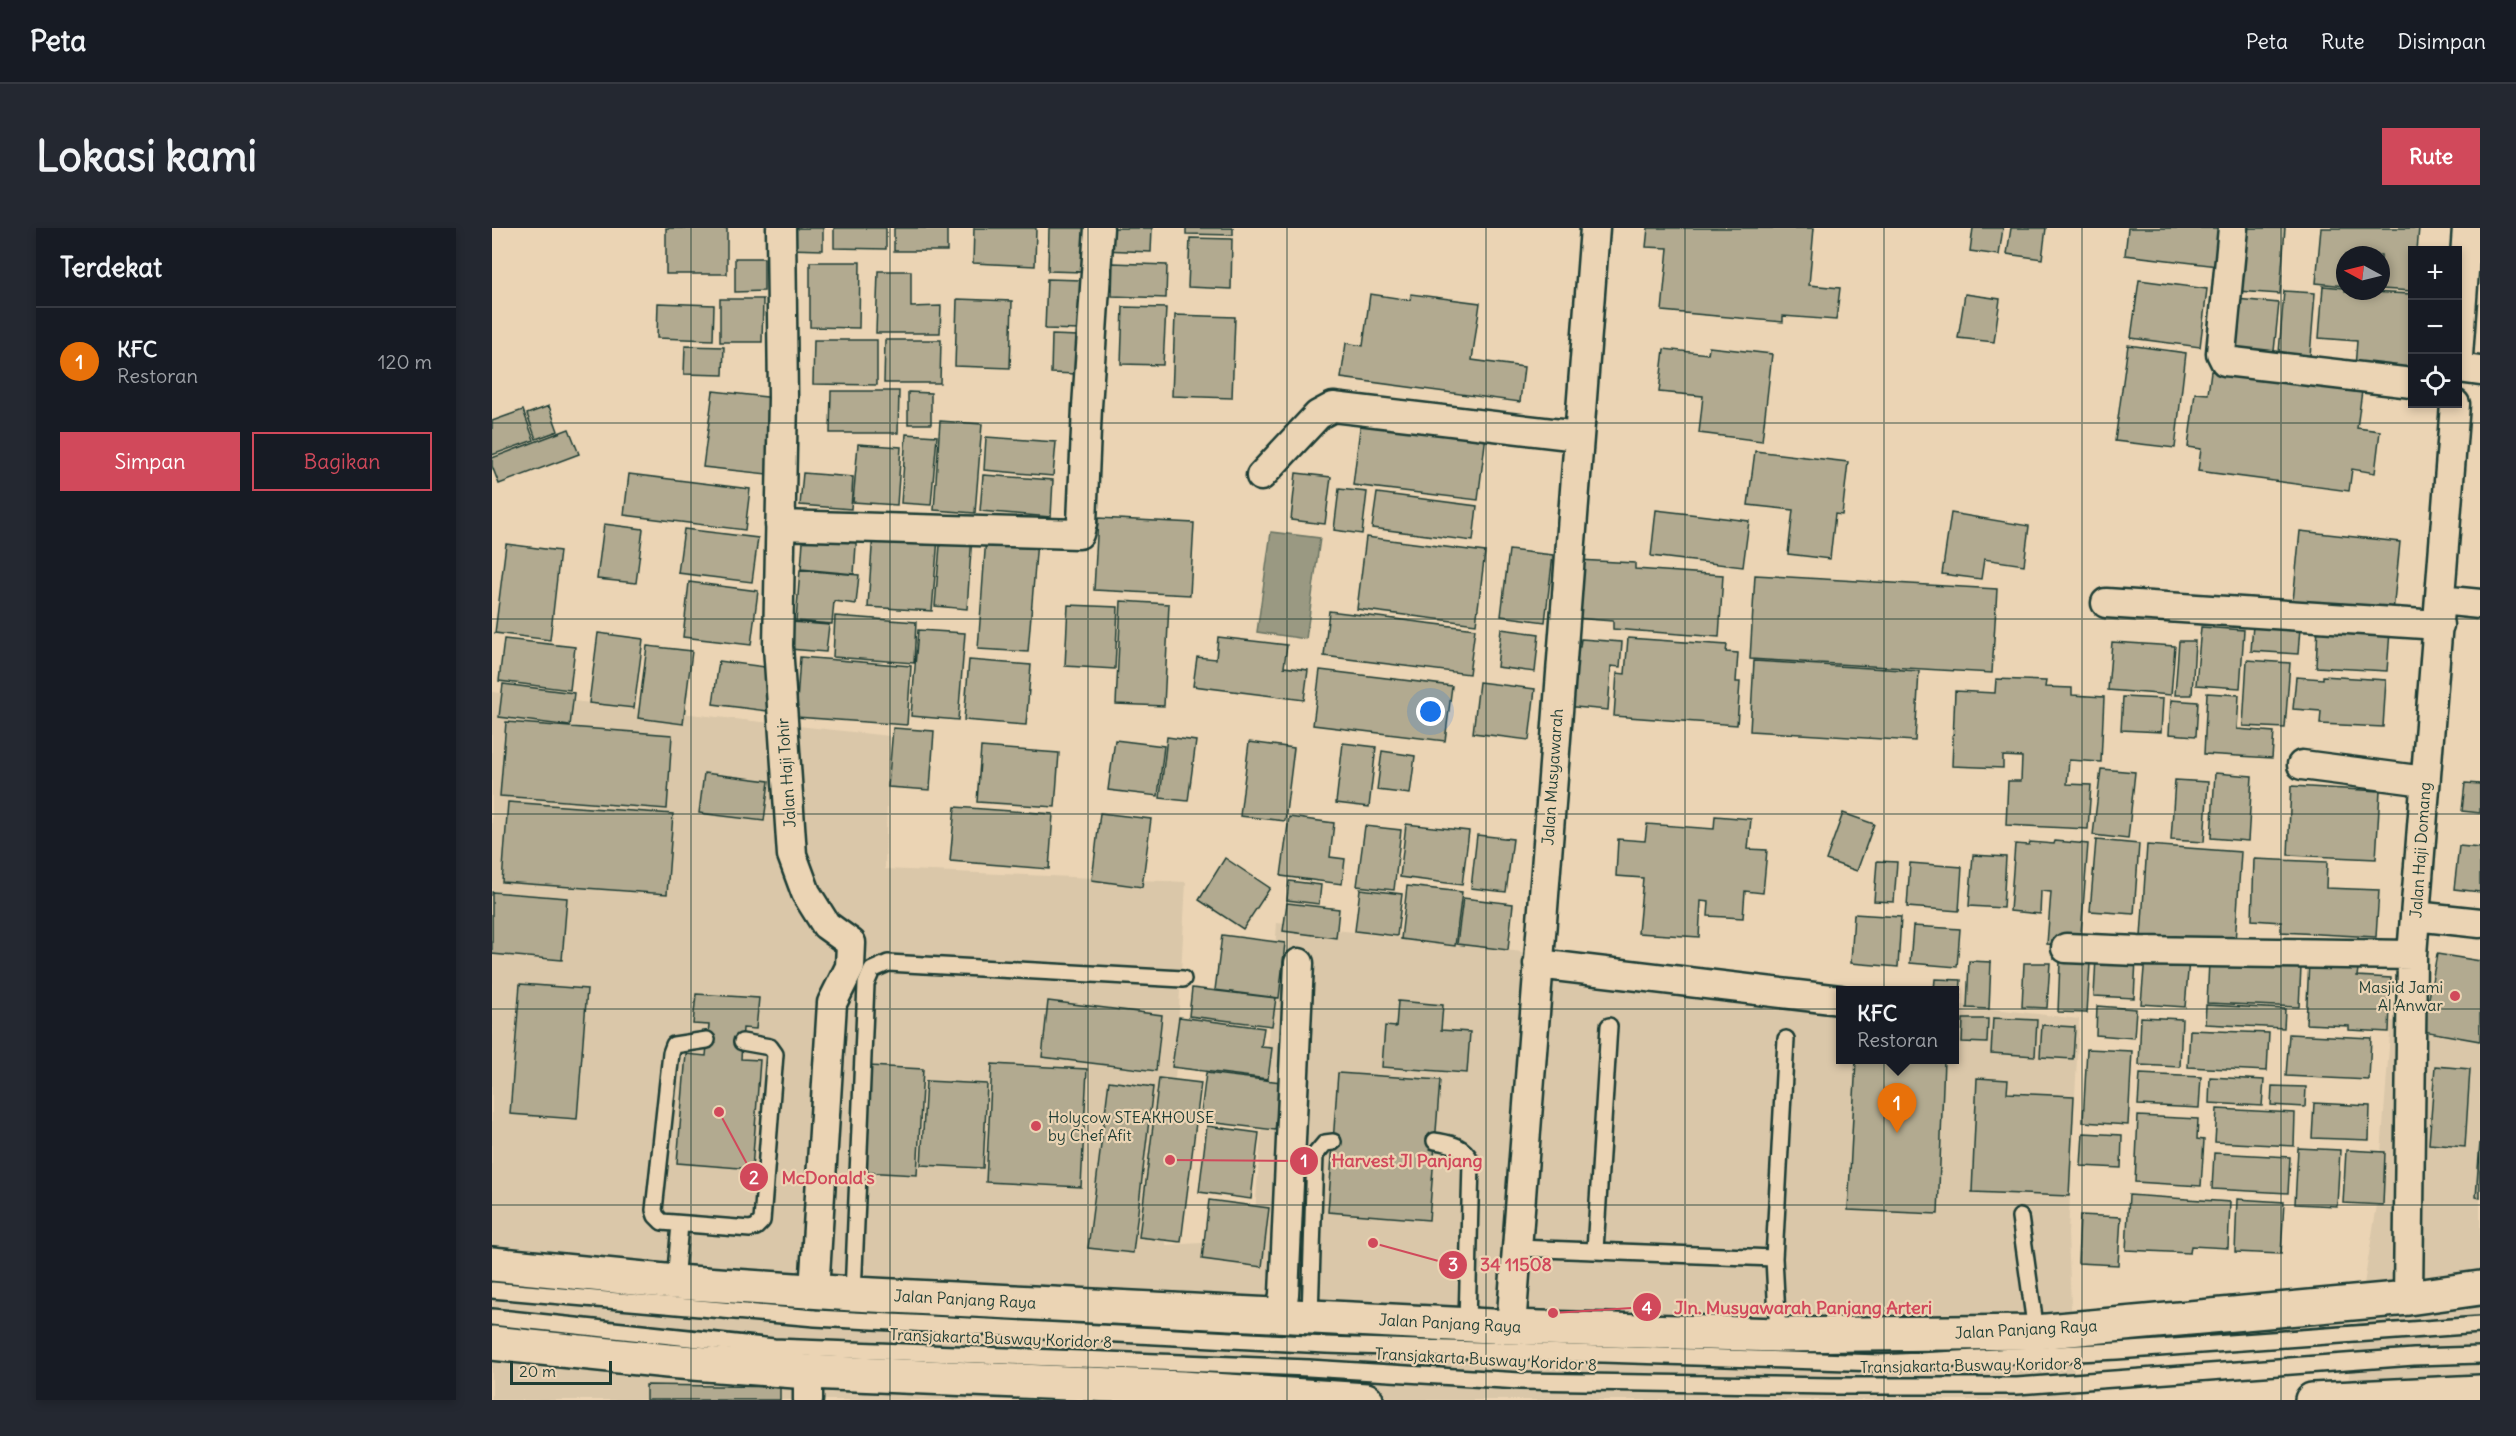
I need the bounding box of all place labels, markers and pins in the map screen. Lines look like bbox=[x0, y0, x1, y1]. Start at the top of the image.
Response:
place label: Masjid Jami Al Anwar bbox=[2359, 977, 2443, 1015]
marker: Masjid Jami Al Anwar bbox=[2448, 989, 2462, 1003]
pin: 1 bbox=[1878, 1084, 1916, 1133]
place label: Holycow STEAKHOUSE by Chef Afit bbox=[1048, 1107, 1214, 1145]
marker: Holycow STEAKHOUSE by Chef Afit bbox=[1029, 1119, 1043, 1133]
callout: Harvest Jl Panjang bbox=[1289, 1143, 1494, 1179]
callout: McDonald's bbox=[739, 1159, 886, 1195]
callout: 34 11508 bbox=[1438, 1247, 1564, 1283]
callout: Jln. Musyawarah Panjang Arteri bbox=[1632, 1289, 1944, 1325]

